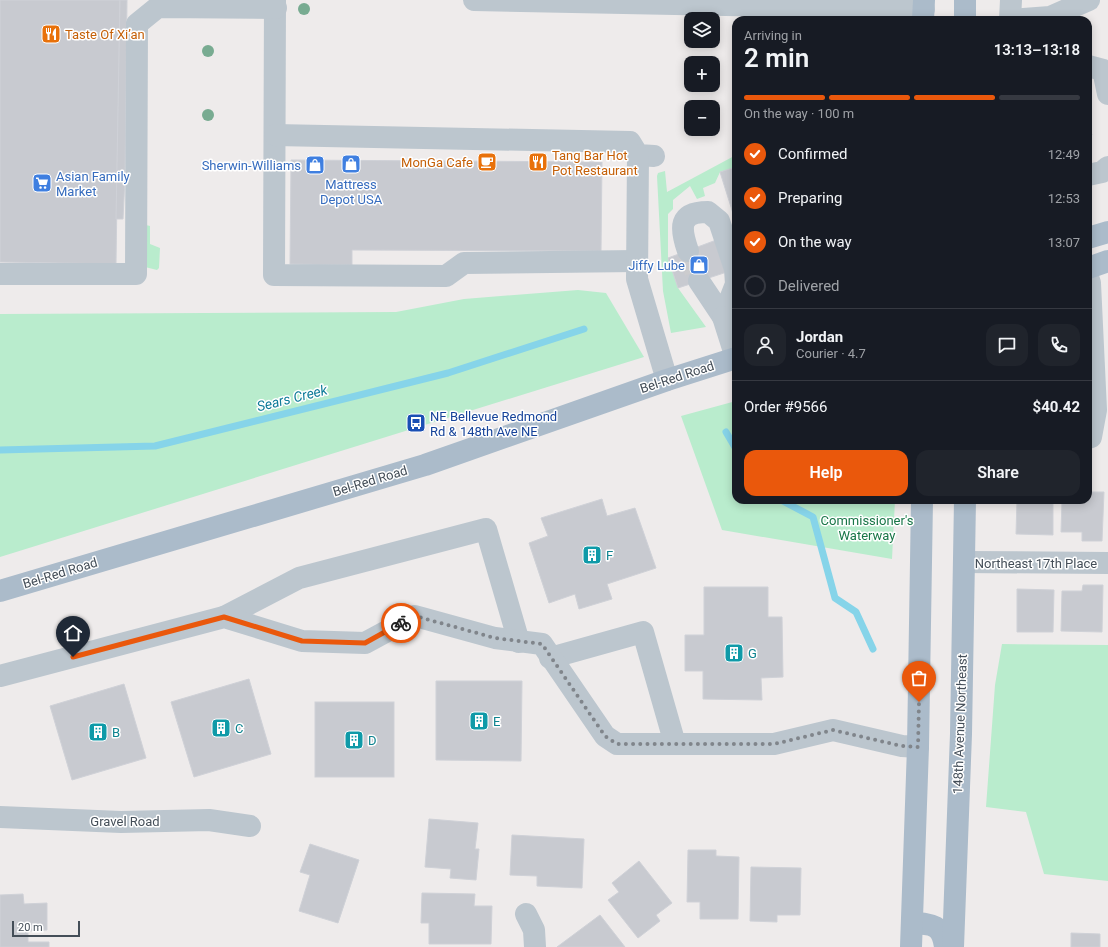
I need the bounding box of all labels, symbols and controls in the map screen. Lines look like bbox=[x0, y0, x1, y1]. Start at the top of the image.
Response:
map controls bbox=[684, 12, 720, 136]
button: layers bbox=[684, 12, 720, 48]
restaurant icon: Taste Of Xi’an bbox=[40, 23, 62, 45]
place label: Taste Of Xi’an bbox=[65, 27, 145, 42]
text: Arriving in bbox=[744, 28, 802, 43]
text: 13:13–13:18 bbox=[994, 41, 1080, 59]
text: 2 min bbox=[744, 43, 809, 73]
button: + bbox=[684, 56, 720, 92]
button: − bbox=[684, 100, 720, 136]
text: On the way · 100 m bbox=[744, 106, 854, 121]
icon: check bbox=[744, 143, 766, 165]
text: Confirmed bbox=[778, 145, 848, 163]
text: 12:49 bbox=[1048, 147, 1080, 162]
place label: Tang Bar Hot Pot Restaurant bbox=[552, 148, 638, 178]
cafe icon: MonGa Cafe bbox=[476, 151, 498, 173]
restaurant icon: Tang Bar Hot Pot Restaurant bbox=[527, 151, 549, 173]
shop icon: Mattress Depot USA bbox=[340, 153, 362, 175]
shop icon: Sherwin-Williams bbox=[304, 154, 326, 176]
place label: MonGa Cafe bbox=[401, 155, 473, 170]
place label: Sherwin-Williams bbox=[202, 158, 301, 173]
place label: Asian Family Market bbox=[56, 169, 130, 199]
supermarket icon: Asian Family Market bbox=[31, 172, 53, 194]
place label: Mattress Depot USA bbox=[320, 177, 383, 207]
icon: check bbox=[744, 187, 766, 209]
text: Preparing bbox=[778, 189, 842, 207]
text: 12:53 bbox=[1048, 191, 1080, 206]
icon: check bbox=[744, 231, 766, 253]
text: On the way bbox=[778, 233, 852, 251]
text: 13:07 bbox=[1048, 235, 1080, 250]
shop icon: Jiffy Lube bbox=[688, 254, 710, 276]
place label: Jiffy Lube bbox=[628, 258, 685, 273]
text: Delivered bbox=[778, 277, 840, 295]
button: person bbox=[744, 324, 786, 366]
button: chat bbox=[986, 324, 1028, 366]
button: phone bbox=[1038, 324, 1080, 366]
text: Jordan bbox=[796, 328, 843, 346]
text: Courier · 4.7 bbox=[796, 346, 866, 361]
street label: Bel-Red Road bbox=[638, 358, 716, 396]
water label: Sears Creek bbox=[255, 381, 330, 415]
text: Order #9566 bbox=[744, 398, 827, 416]
text: $40.42 bbox=[1033, 398, 1080, 416]
place label: NE Bellevue Redmond Rd & 148th Ave NE bbox=[430, 409, 557, 439]
bus stop icon: NE Bellevue Redmond Rd & 148th Ave NE bbox=[405, 412, 427, 434]
button: Help bbox=[744, 450, 908, 496]
button: Share bbox=[916, 450, 1080, 496]
street label: Bel-Red Road bbox=[331, 463, 409, 499]
park label: Commissioner's Waterway bbox=[821, 513, 914, 543]
building icon: F bbox=[581, 544, 603, 566]
place label: F bbox=[606, 548, 613, 563]
street label: Bel-Red Road bbox=[21, 555, 99, 591]
street label: Northeast 17th Place bbox=[975, 556, 1097, 571]
courier bbox=[381, 603, 421, 643]
icon: bike bbox=[390, 612, 412, 634]
pin bbox=[56, 616, 90, 657]
icon: home bbox=[62, 622, 84, 644]
building icon: G bbox=[723, 642, 745, 664]
place label: G bbox=[748, 646, 757, 661]
street label: 148th Avenue Northeast bbox=[950, 654, 970, 794]
pin bbox=[902, 661, 936, 702]
icon: bag bbox=[908, 667, 930, 689]
building icon: E bbox=[468, 710, 490, 732]
place label: E bbox=[493, 714, 500, 729]
building icon: C bbox=[210, 717, 232, 739]
building icon: B bbox=[87, 721, 109, 743]
place label: C bbox=[235, 721, 243, 736]
place label: B bbox=[112, 725, 120, 740]
building icon: D bbox=[343, 729, 365, 751]
place label: D bbox=[368, 733, 377, 748]
street label: Gravel Road bbox=[90, 814, 160, 829]
scale bar bbox=[12, 919, 80, 938]
text: 20 m bbox=[18, 921, 43, 934]

